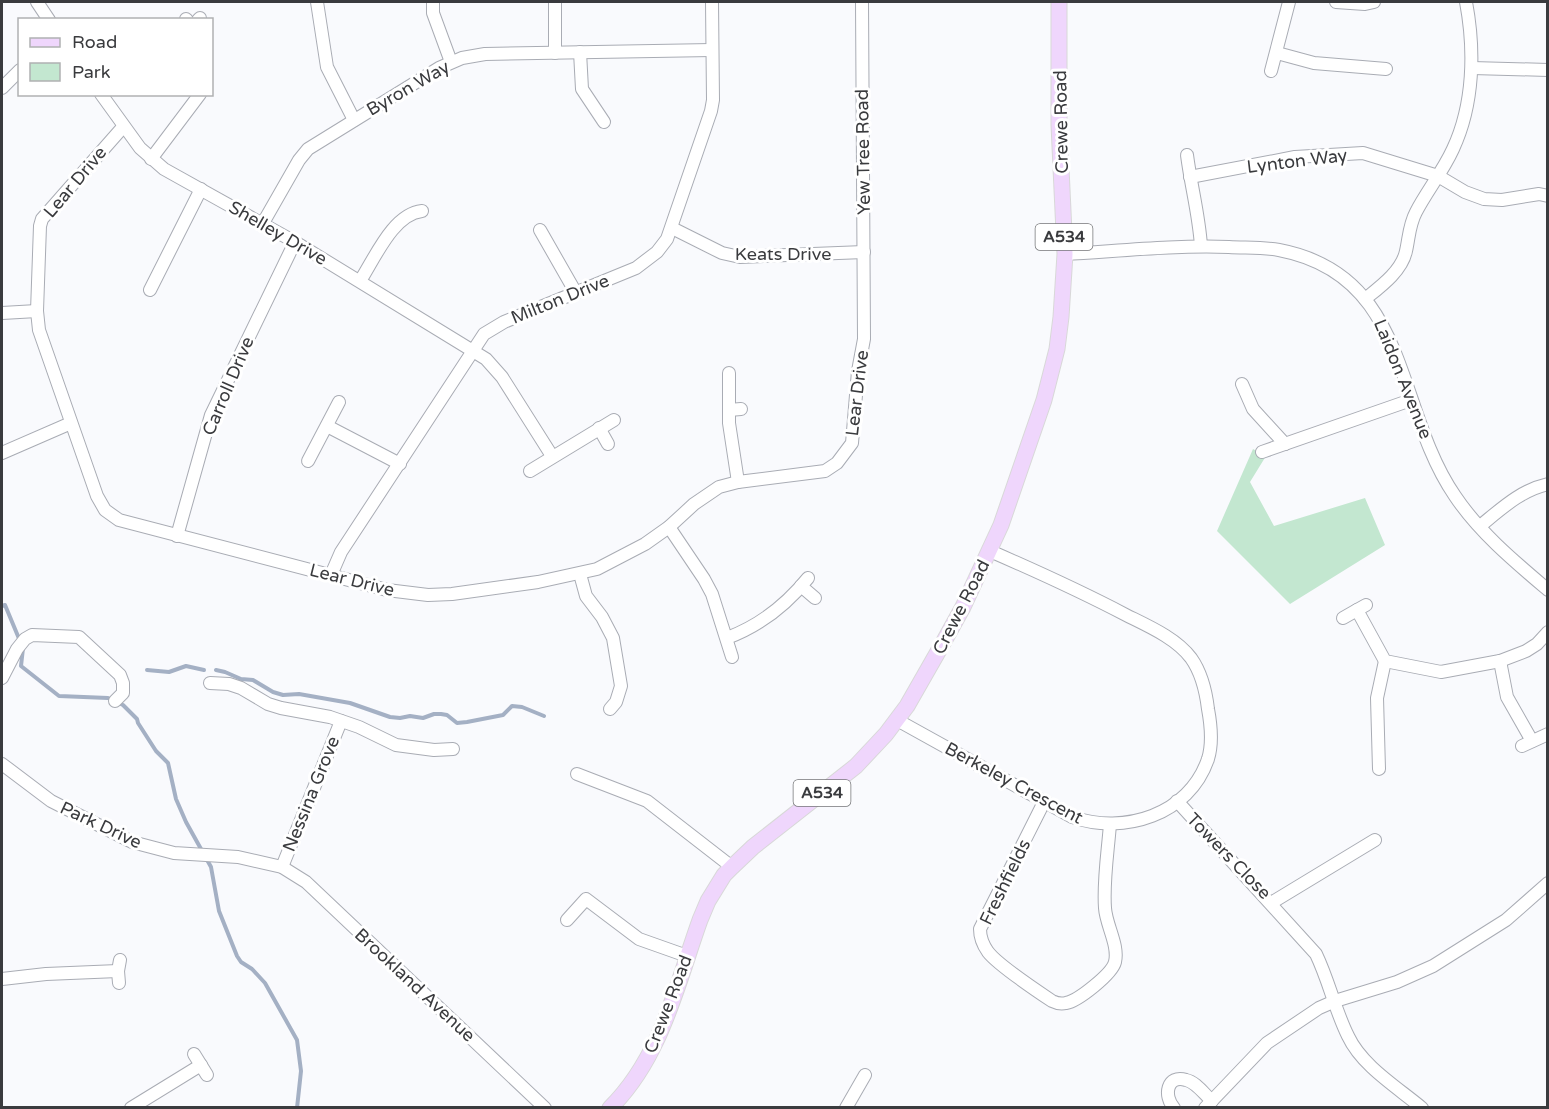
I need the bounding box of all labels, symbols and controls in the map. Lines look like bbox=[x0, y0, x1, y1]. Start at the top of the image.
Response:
legend bbox=[18, 18, 213, 96]
text: Road bbox=[72, 31, 117, 53]
street label: Byron Way bbox=[363, 55, 454, 121]
text: Park bbox=[72, 61, 111, 83]
street label: Crewe Road bbox=[1049, 70, 1073, 174]
street label: Yew Tree Road bbox=[851, 89, 875, 215]
street label: Lear Drive bbox=[39, 142, 111, 222]
street label: Lynton Way bbox=[1245, 144, 1349, 178]
street label: Shelley Drive bbox=[225, 196, 331, 270]
road number: A534 bbox=[1036, 224, 1092, 250]
street label: Keats Drive bbox=[735, 243, 831, 265]
street label: Milton Drive bbox=[508, 269, 612, 329]
street label: Laidon Avenue bbox=[1369, 316, 1437, 442]
street label: Carroll Drive bbox=[197, 333, 259, 439]
street label: Lear Drive bbox=[841, 349, 873, 437]
street label: Crewe Road bbox=[928, 556, 994, 658]
street label: Lear Drive bbox=[307, 559, 397, 601]
street label: Nessina Grove bbox=[278, 733, 344, 855]
street label: Berkeley Crescent bbox=[941, 737, 1087, 829]
road number: A534 bbox=[794, 780, 850, 806]
street label: Park Drive bbox=[57, 797, 145, 853]
street label: Towers Close bbox=[1182, 808, 1276, 904]
street label: Freshfields bbox=[975, 835, 1035, 929]
street label: Brookland Avenue bbox=[350, 924, 480, 1046]
street label: Crewe Road bbox=[639, 952, 697, 1056]

